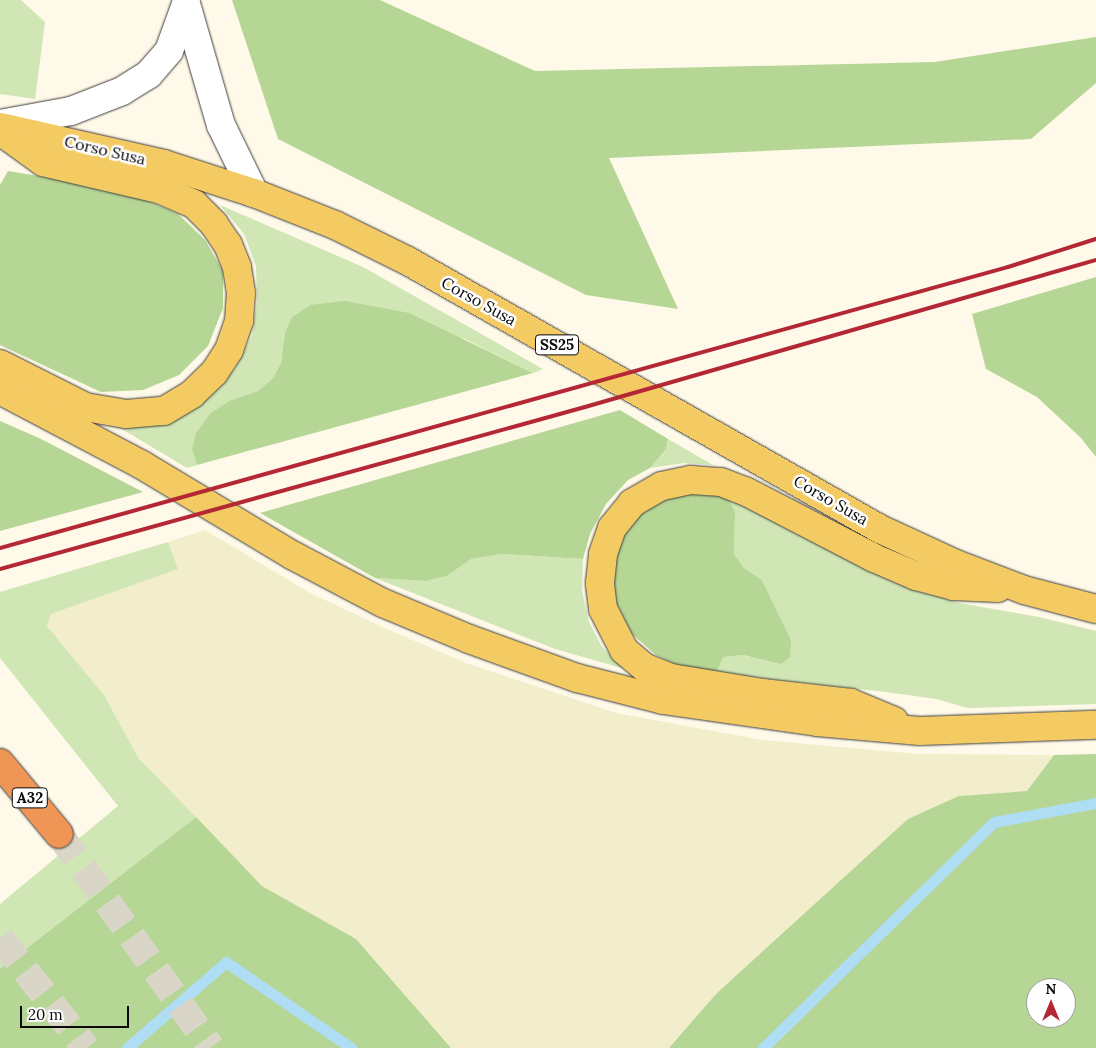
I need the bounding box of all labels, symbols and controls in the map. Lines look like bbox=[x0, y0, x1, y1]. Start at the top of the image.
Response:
street label: Corso Susa bbox=[63, 131, 147, 169]
street label: Corso Susa bbox=[438, 273, 520, 329]
road number: SS25 bbox=[534, 332, 580, 358]
street label: Corso Susa bbox=[790, 471, 872, 529]
road number: A32 bbox=[11, 786, 49, 810]
north arrow bbox=[1026, 978, 1076, 1028]
text: N bbox=[1046, 980, 1056, 998]
scale bar bbox=[22, 996, 131, 1028]
text: 20 m bbox=[28, 1005, 63, 1024]

